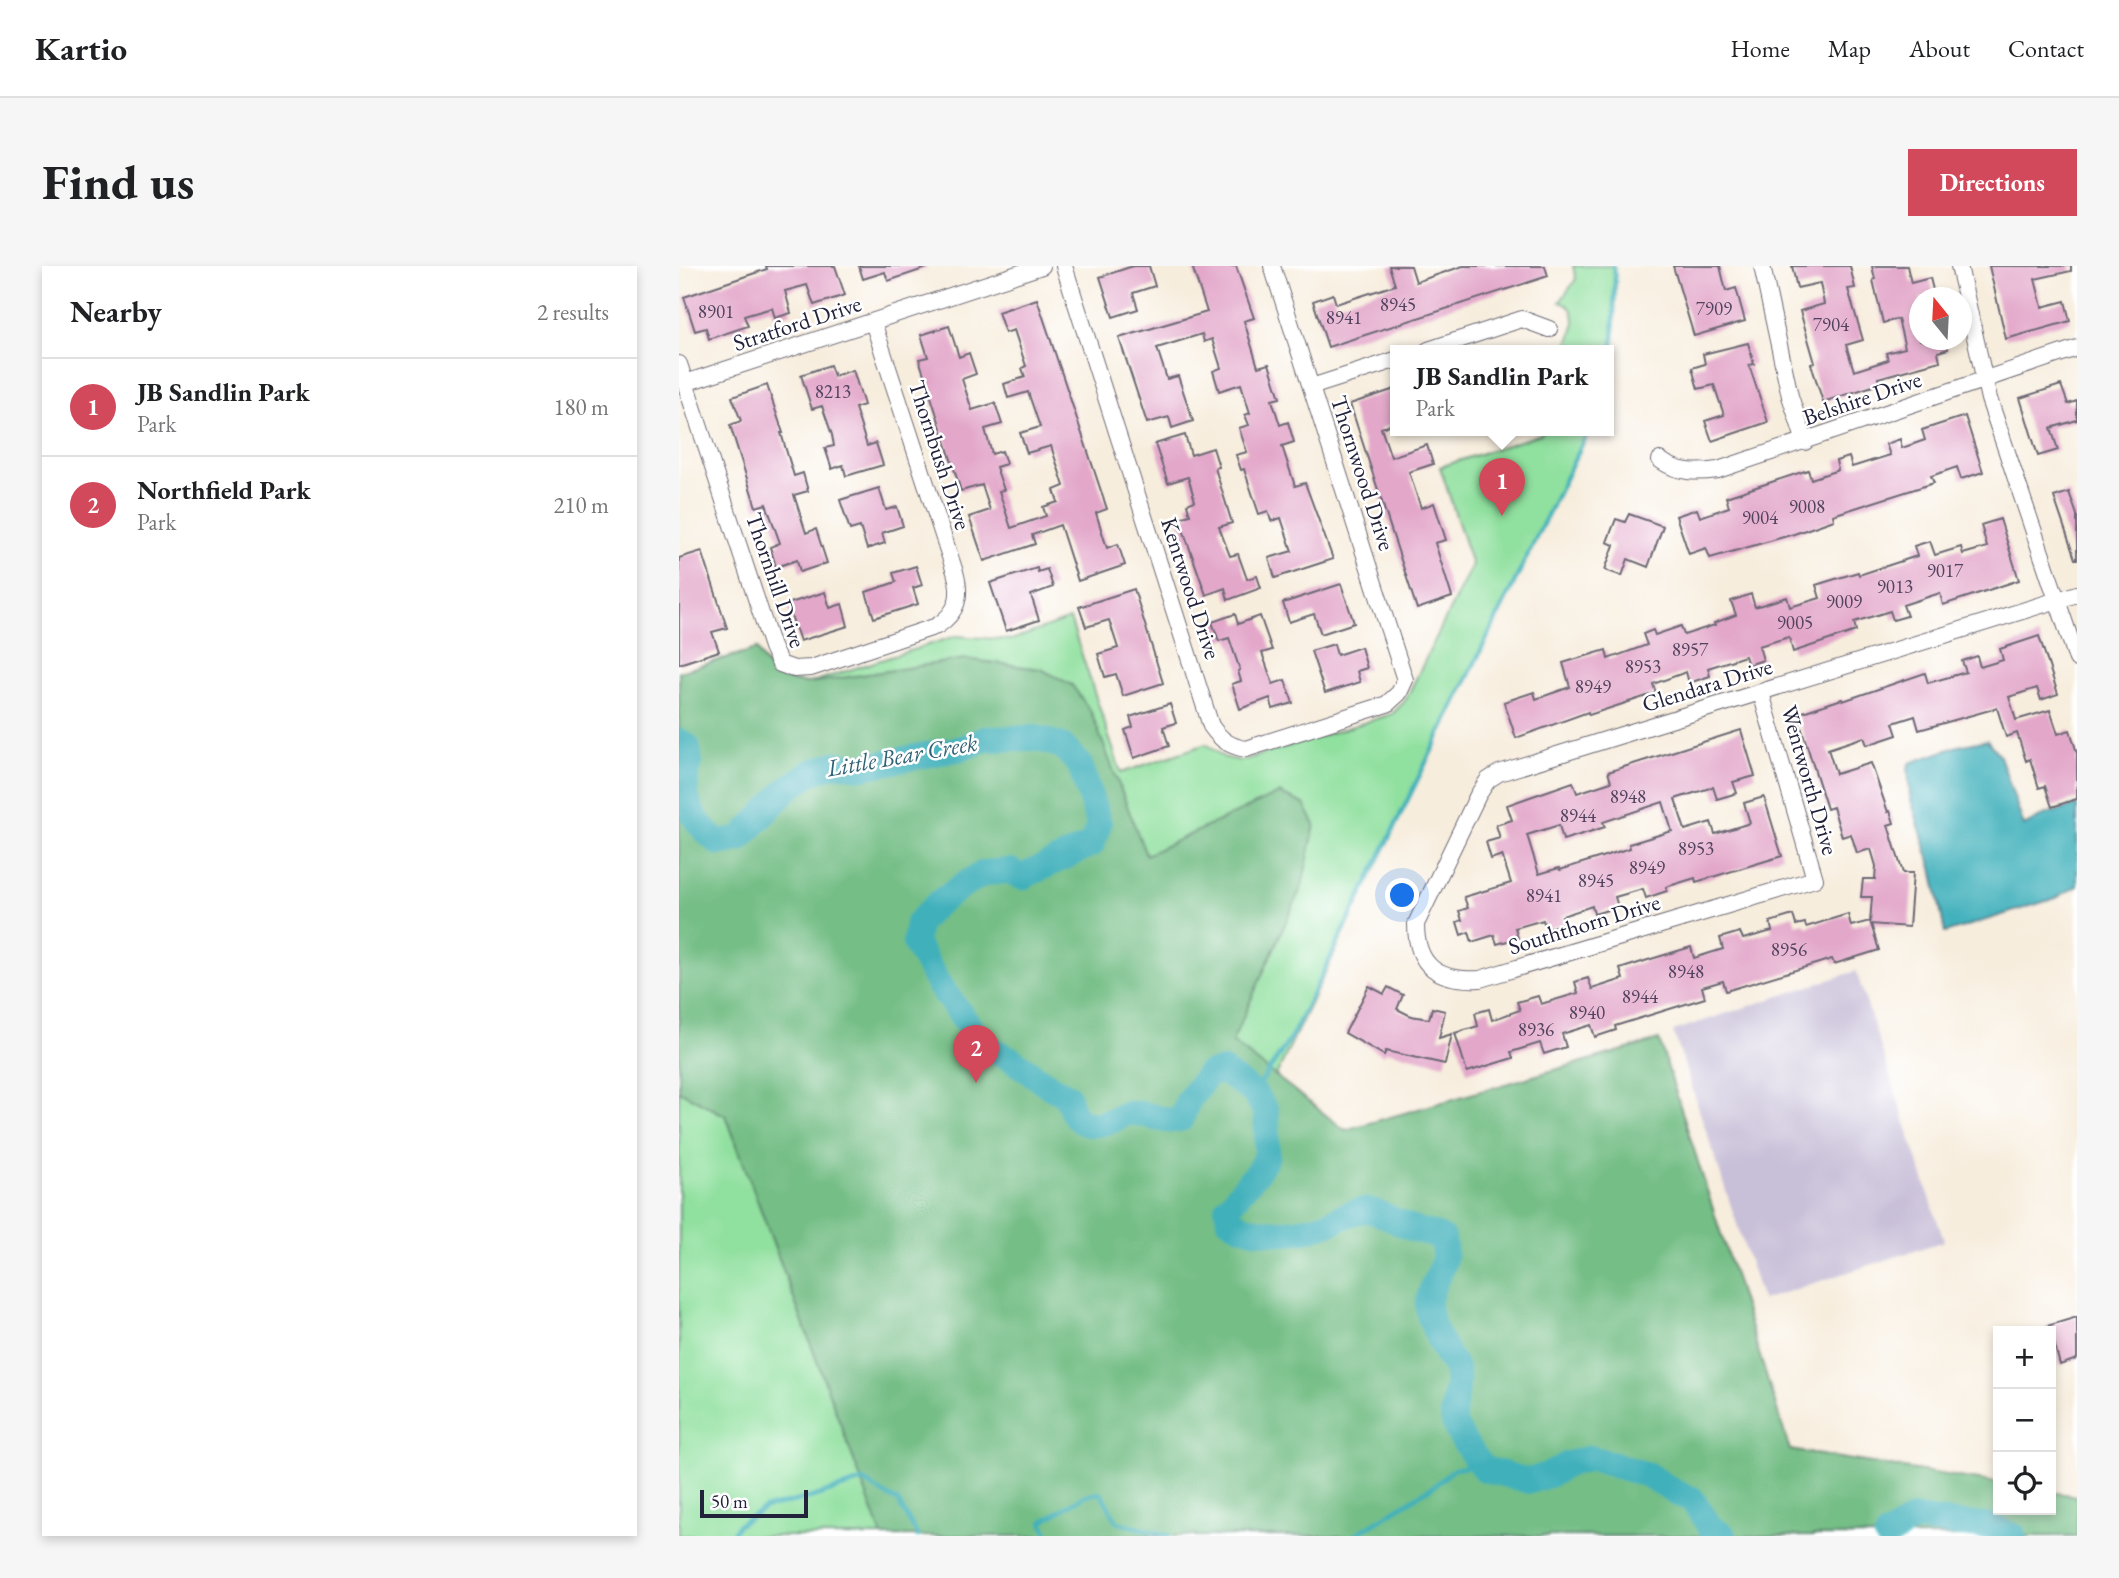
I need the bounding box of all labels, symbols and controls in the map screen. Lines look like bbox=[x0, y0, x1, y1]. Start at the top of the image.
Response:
text: Kartio bbox=[35, 27, 127, 70]
text: Home bbox=[1730, 33, 1790, 64]
text: Map bbox=[1828, 33, 1871, 64]
text: About bbox=[1909, 33, 1970, 64]
text: Contact bbox=[2008, 33, 2084, 64]
button: Directions bbox=[1908, 149, 2077, 216]
text: Find us bbox=[42, 150, 194, 214]
north arrow bbox=[1909, 287, 1972, 350]
street label: Stratford Drive bbox=[729, 288, 865, 358]
text: Nearby bbox=[70, 292, 162, 331]
house number: 8945 bbox=[1380, 292, 1416, 317]
house number: 7909 bbox=[1696, 296, 1732, 321]
text: 2 results bbox=[537, 297, 609, 327]
house number: 8901 bbox=[698, 299, 734, 324]
house number: 8941 bbox=[1326, 305, 1362, 330]
house number: 7904 bbox=[1813, 312, 1850, 337]
popup bbox=[1390, 345, 1614, 436]
text: JB Sandlin Park bbox=[1416, 359, 1588, 393]
street label: Belshire Drive bbox=[1799, 364, 1925, 432]
text: JB Sandlin Park bbox=[137, 375, 310, 409]
street label: Thornbush Drive bbox=[902, 376, 978, 534]
house number: 8213 bbox=[815, 379, 851, 404]
text: 1 bbox=[87, 392, 99, 422]
text: 180 m bbox=[553, 392, 609, 422]
street label: Thornwood Drive bbox=[1324, 392, 1402, 554]
text: Park bbox=[1416, 393, 1455, 423]
text: Park bbox=[137, 409, 176, 439]
pin: 1 bbox=[1479, 458, 1525, 516]
text: Northfield Park bbox=[137, 473, 311, 507]
text: 2 bbox=[87, 490, 99, 520]
text: 210 m bbox=[553, 490, 609, 520]
house number: 9008 bbox=[1789, 494, 1825, 519]
house number: 9004 bbox=[1742, 505, 1779, 530]
text: Park bbox=[137, 507, 176, 537]
street label: Thornhill Drive bbox=[739, 509, 813, 651]
street label: Kentwood Drive bbox=[1154, 513, 1228, 663]
house number: 9017 bbox=[1927, 558, 1964, 583]
house number: 9013 bbox=[1877, 574, 1913, 599]
house number: 9009 bbox=[1826, 589, 1862, 614]
house number: 9005 bbox=[1777, 610, 1813, 635]
house number: 8957 bbox=[1672, 637, 1709, 662]
street label: Glendara Drive bbox=[1638, 651, 1776, 719]
house number: 8953 bbox=[1625, 654, 1661, 679]
house number: 8949 bbox=[1575, 674, 1611, 699]
street label: Wentworth Drive bbox=[1774, 702, 1846, 858]
water label: Little Bear Creek bbox=[823, 726, 980, 784]
house number: 8948 bbox=[1610, 784, 1646, 809]
house number: 8944 bbox=[1560, 803, 1597, 828]
house number: 8953 bbox=[1678, 836, 1714, 861]
house number: 8949 bbox=[1629, 855, 1665, 880]
house number: 8945 bbox=[1578, 868, 1614, 893]
your location bbox=[1385, 878, 1419, 912]
house number: 8941 bbox=[1526, 883, 1562, 908]
street label: Souththorn Drive bbox=[1504, 887, 1664, 961]
house number: 8956 bbox=[1771, 937, 1807, 962]
house number: 8948 bbox=[1668, 959, 1704, 984]
house number: 8944 bbox=[1622, 984, 1659, 1009]
house number: 8940 bbox=[1569, 1000, 1605, 1025]
house number: 8936 bbox=[1518, 1017, 1554, 1042]
pin: 2 bbox=[953, 1025, 999, 1083]
map controls bbox=[1993, 1326, 2056, 1515]
button: + bbox=[1993, 1326, 2056, 1389]
button: − bbox=[1993, 1389, 2056, 1452]
button: locate bbox=[1993, 1452, 2056, 1515]
scale bar bbox=[700, 1487, 809, 1519]
text: 50 m bbox=[711, 1489, 748, 1514]

